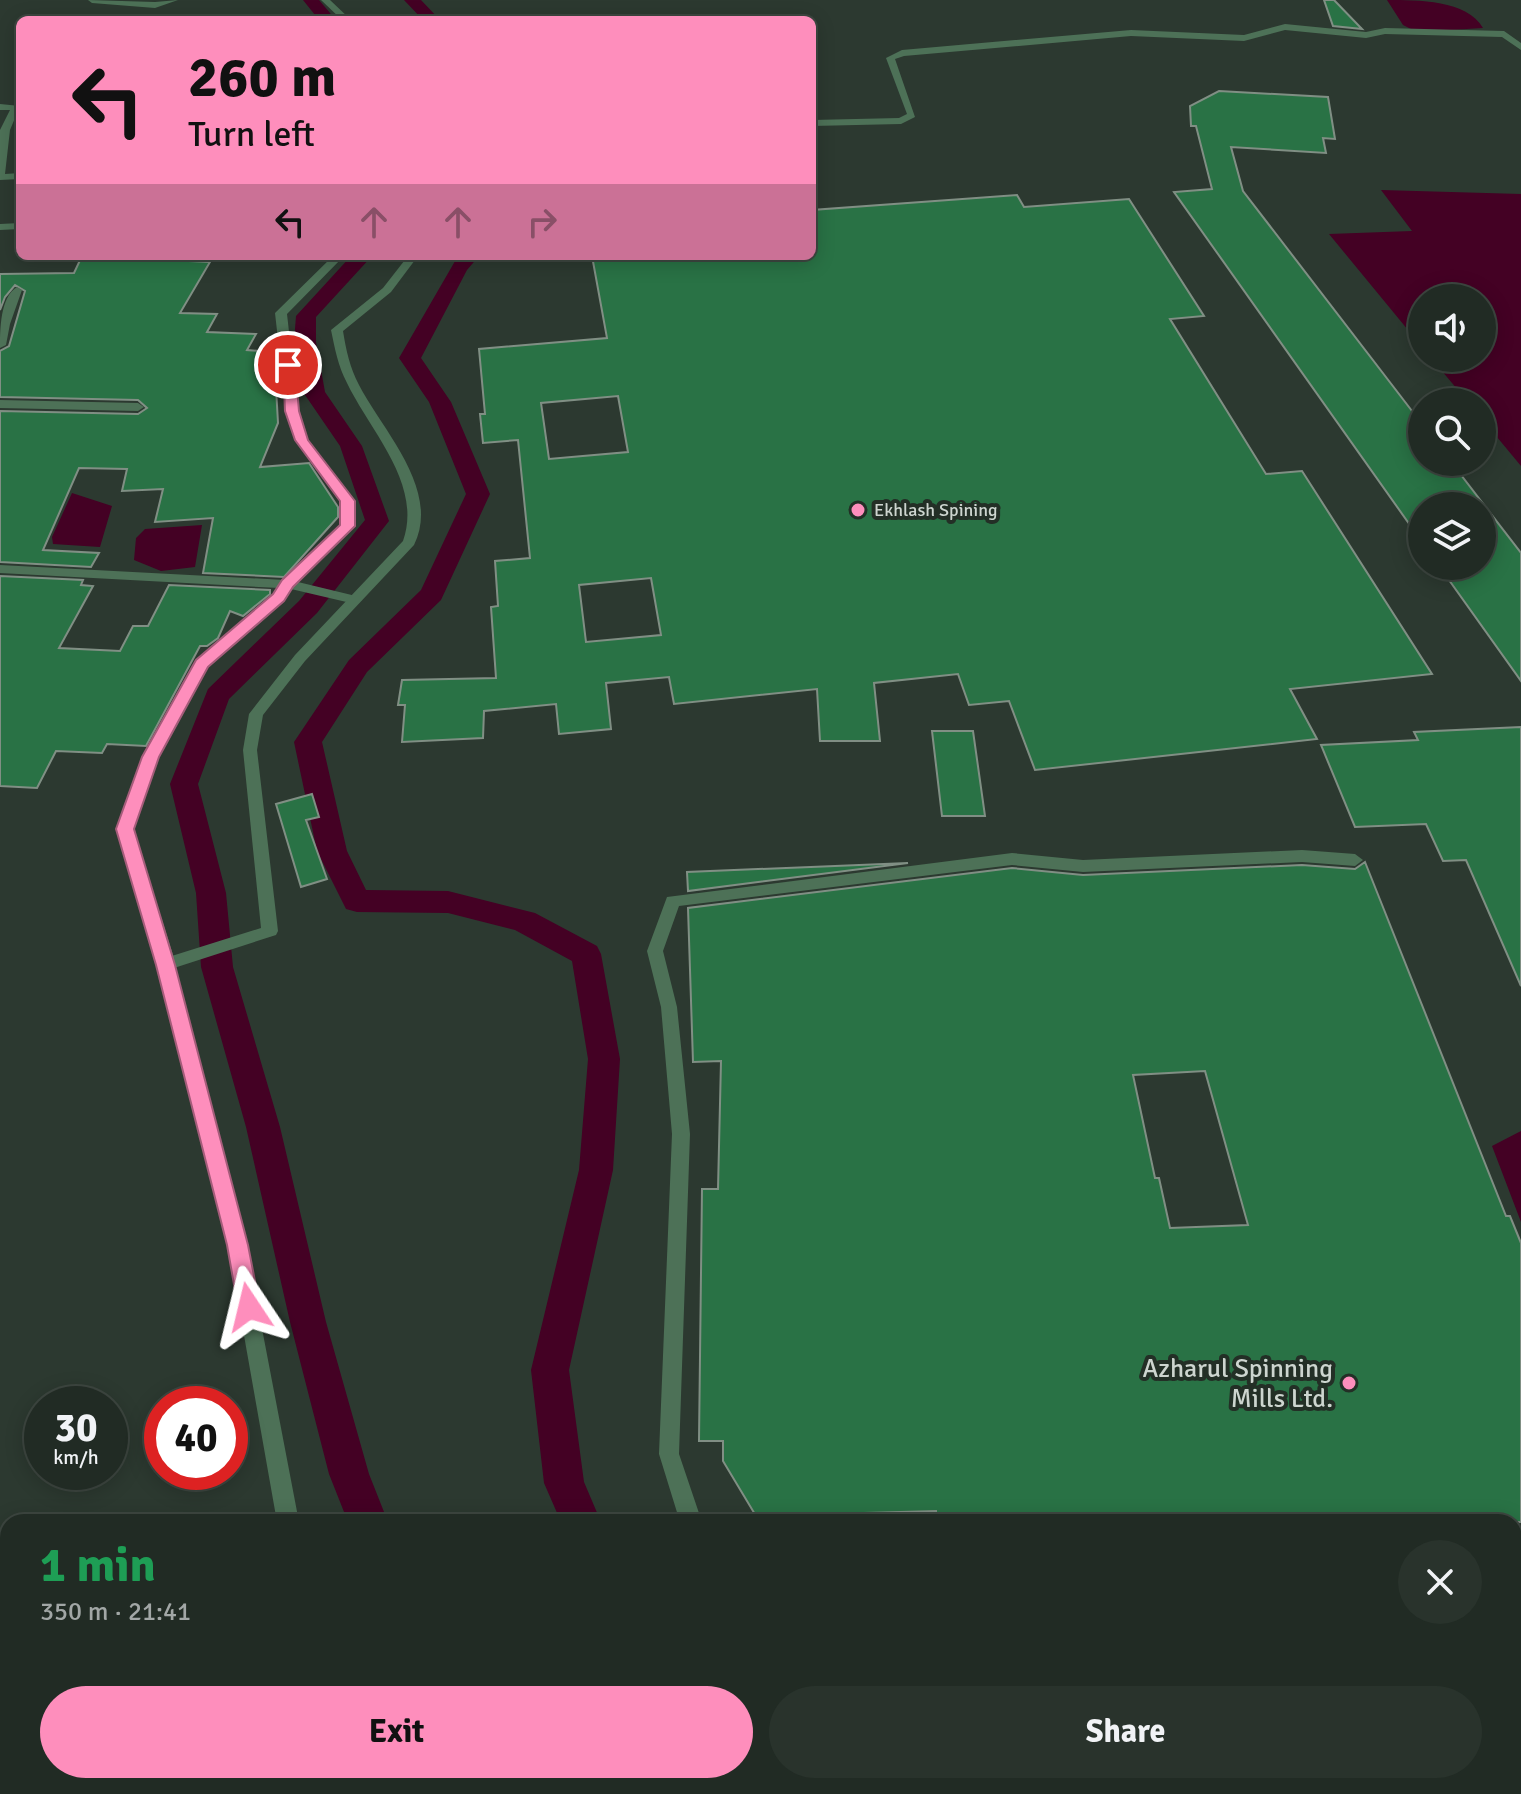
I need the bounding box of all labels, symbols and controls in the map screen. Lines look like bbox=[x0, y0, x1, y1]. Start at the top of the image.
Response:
text: 260 m bbox=[188, 43, 336, 112]
icon: left bbox=[56, 48, 160, 152]
text: Turn left bbox=[188, 112, 315, 157]
icon: left bbox=[268, 200, 312, 244]
icon: ahead bbox=[352, 200, 396, 244]
icon: ahead bbox=[436, 200, 480, 244]
icon: right bbox=[520, 200, 564, 244]
map controls bbox=[1408, 284, 1496, 580]
button: sound bbox=[1408, 284, 1496, 372]
pin bbox=[254, 331, 322, 399]
icon: arrive bbox=[266, 343, 310, 387]
button: search bbox=[1408, 388, 1496, 476]
button: layers bbox=[1408, 492, 1496, 580]
place label: Ekhlash Spining bbox=[874, 499, 998, 521]
marker: Ekhlash Spining bbox=[849, 501, 867, 519]
position arrow bbox=[207, 1265, 291, 1349]
place label: Azharul Spinning Mills Ltd. bbox=[1142, 1353, 1333, 1415]
marker: Azharul Spinning Mills Ltd. bbox=[1340, 1374, 1358, 1392]
speed limit sign: 40 bbox=[144, 1386, 248, 1490]
text: 30 bbox=[54, 1403, 98, 1453]
text: km/h bbox=[53, 1445, 99, 1470]
text: 1 min bbox=[40, 1536, 156, 1595]
button: close bbox=[1398, 1540, 1482, 1624]
text: 350 m · 21:41 bbox=[40, 1596, 191, 1628]
button: Exit bbox=[40, 1686, 753, 1778]
button: Share bbox=[769, 1686, 1482, 1778]

